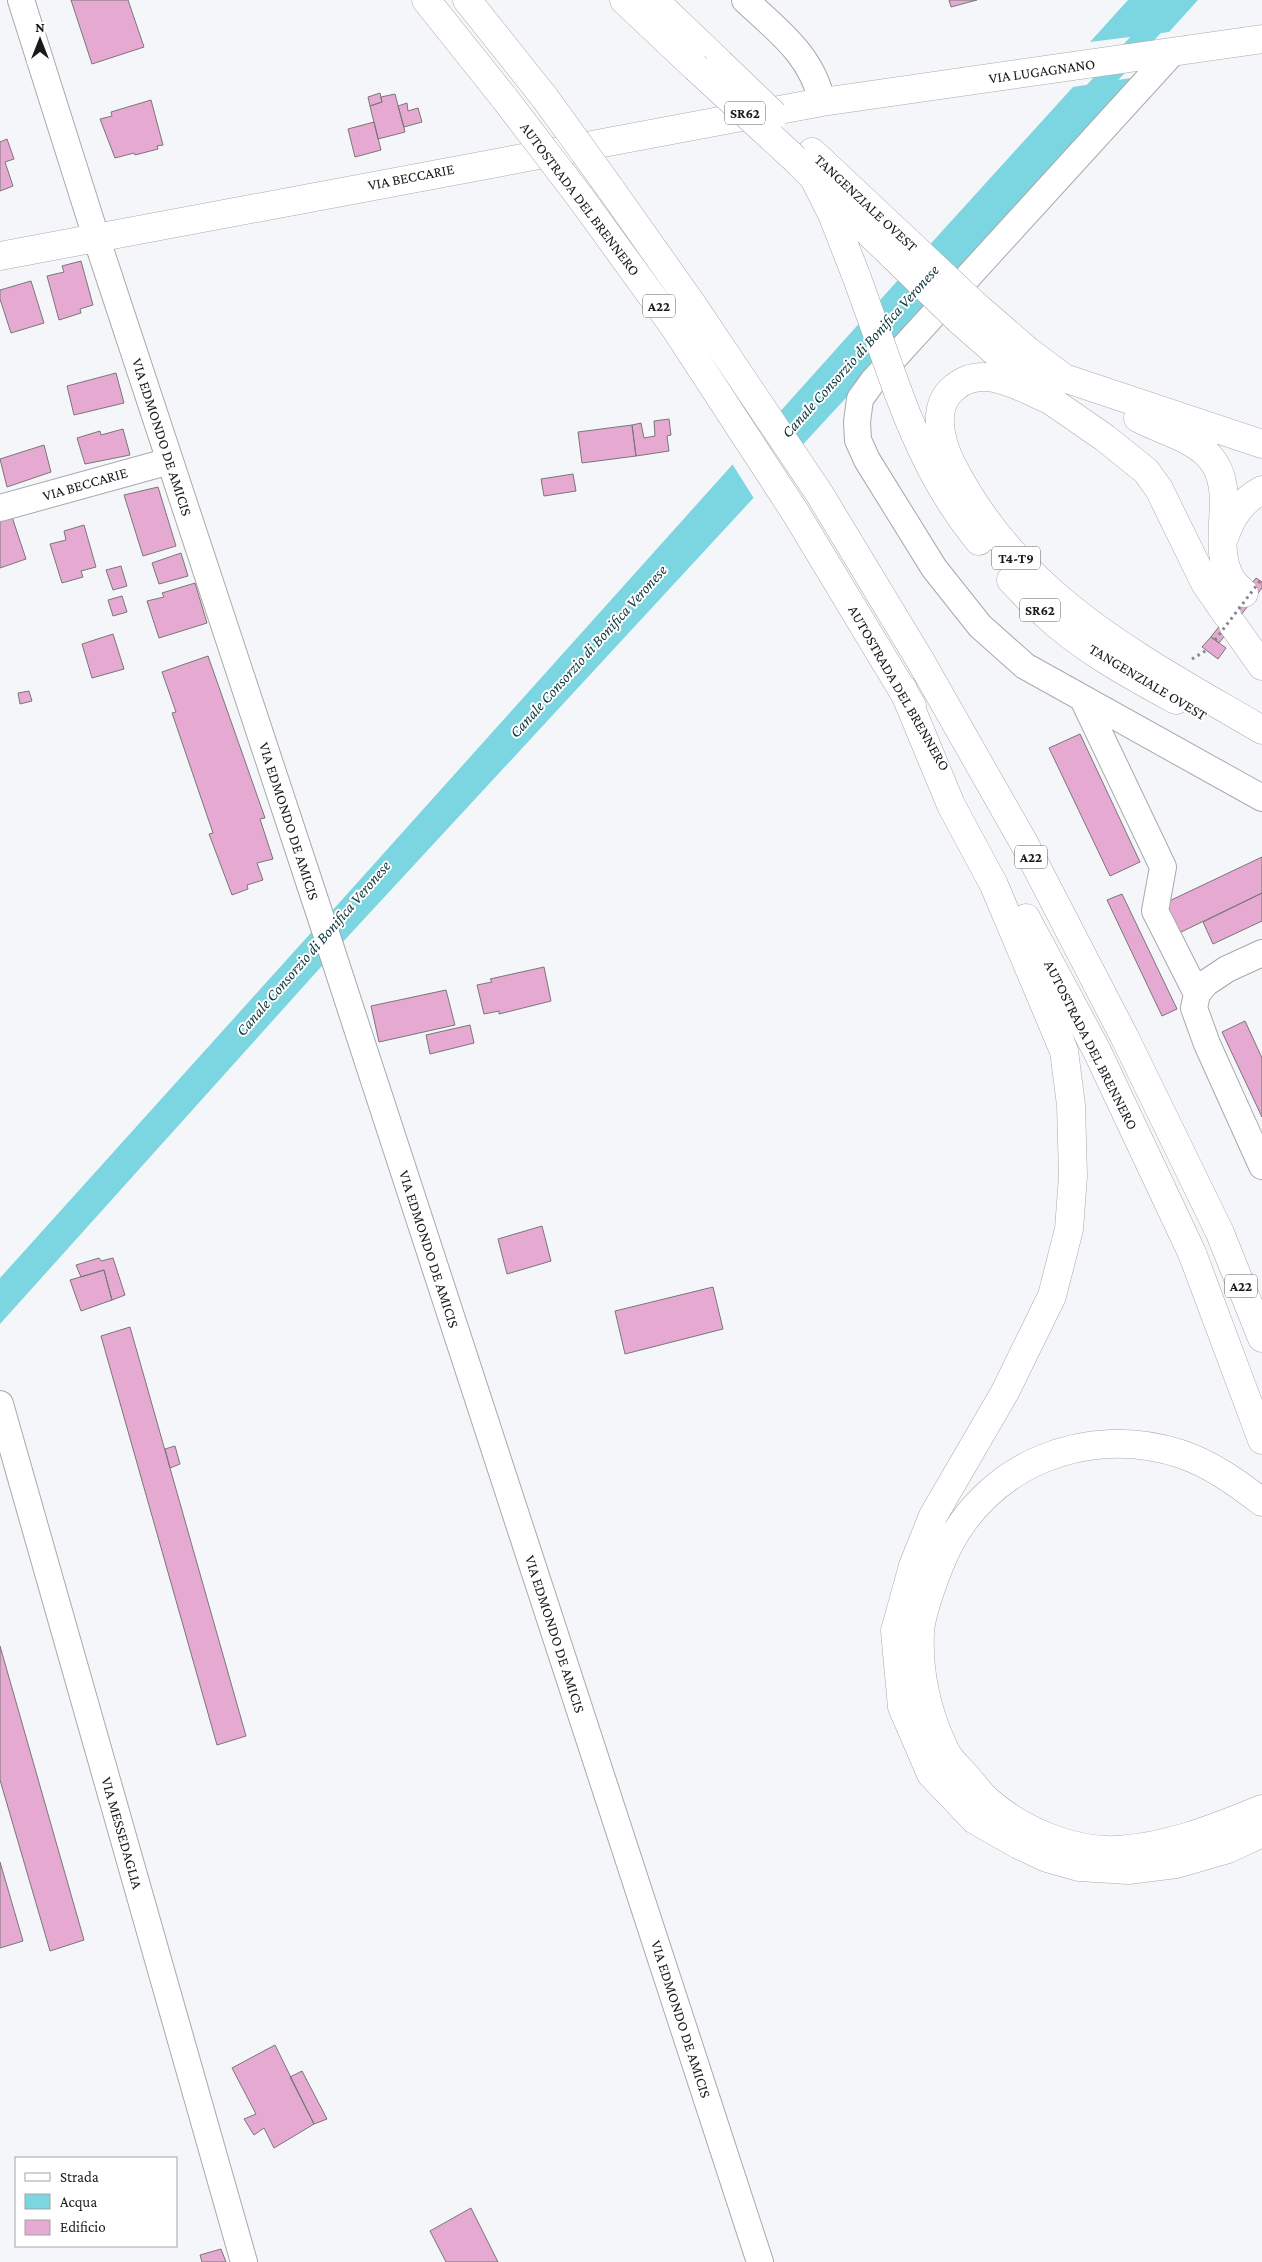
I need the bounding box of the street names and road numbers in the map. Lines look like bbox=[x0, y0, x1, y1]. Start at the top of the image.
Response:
street label: VIA LUGAGNANO bbox=[988, 56, 1096, 86]
road number: SR62 bbox=[725, 102, 765, 125]
street label: AUTOSTRADA DEL BRENNERO bbox=[517, 119, 643, 279]
street label: TANGENZIALE OVEST bbox=[811, 151, 921, 255]
street label: VIA BECCARIE bbox=[366, 161, 456, 193]
road number: A22 bbox=[643, 294, 675, 318]
street label: VIA EDMONDO DE AMICIS bbox=[129, 356, 195, 518]
street label: VIA BECCARIE bbox=[41, 464, 129, 504]
road number: T4-T9 bbox=[992, 546, 1040, 570]
road number: SR62 bbox=[1020, 598, 1060, 622]
street label: AUTOSTRADA DEL BRENNERO bbox=[845, 603, 953, 773]
street label: TANGENZIALE OVEST bbox=[1086, 640, 1210, 724]
street label: VIA EDMONDO DE AMICIS bbox=[256, 740, 322, 902]
road number: A22 bbox=[1015, 846, 1047, 869]
street label: AUTOSTRADA DEL BRENNERO bbox=[1041, 958, 1141, 1132]
street label: VIA EDMONDO DE AMICIS bbox=[396, 1168, 462, 1330]
road number: A22 bbox=[1225, 1274, 1257, 1298]
street label: VIA EDMONDO DE AMICIS bbox=[522, 1553, 588, 1715]
street label: VIA MESSEDAGLIA bbox=[98, 1775, 146, 1891]
street label: VIA EDMONDO DE AMICIS bbox=[648, 1938, 714, 2100]

